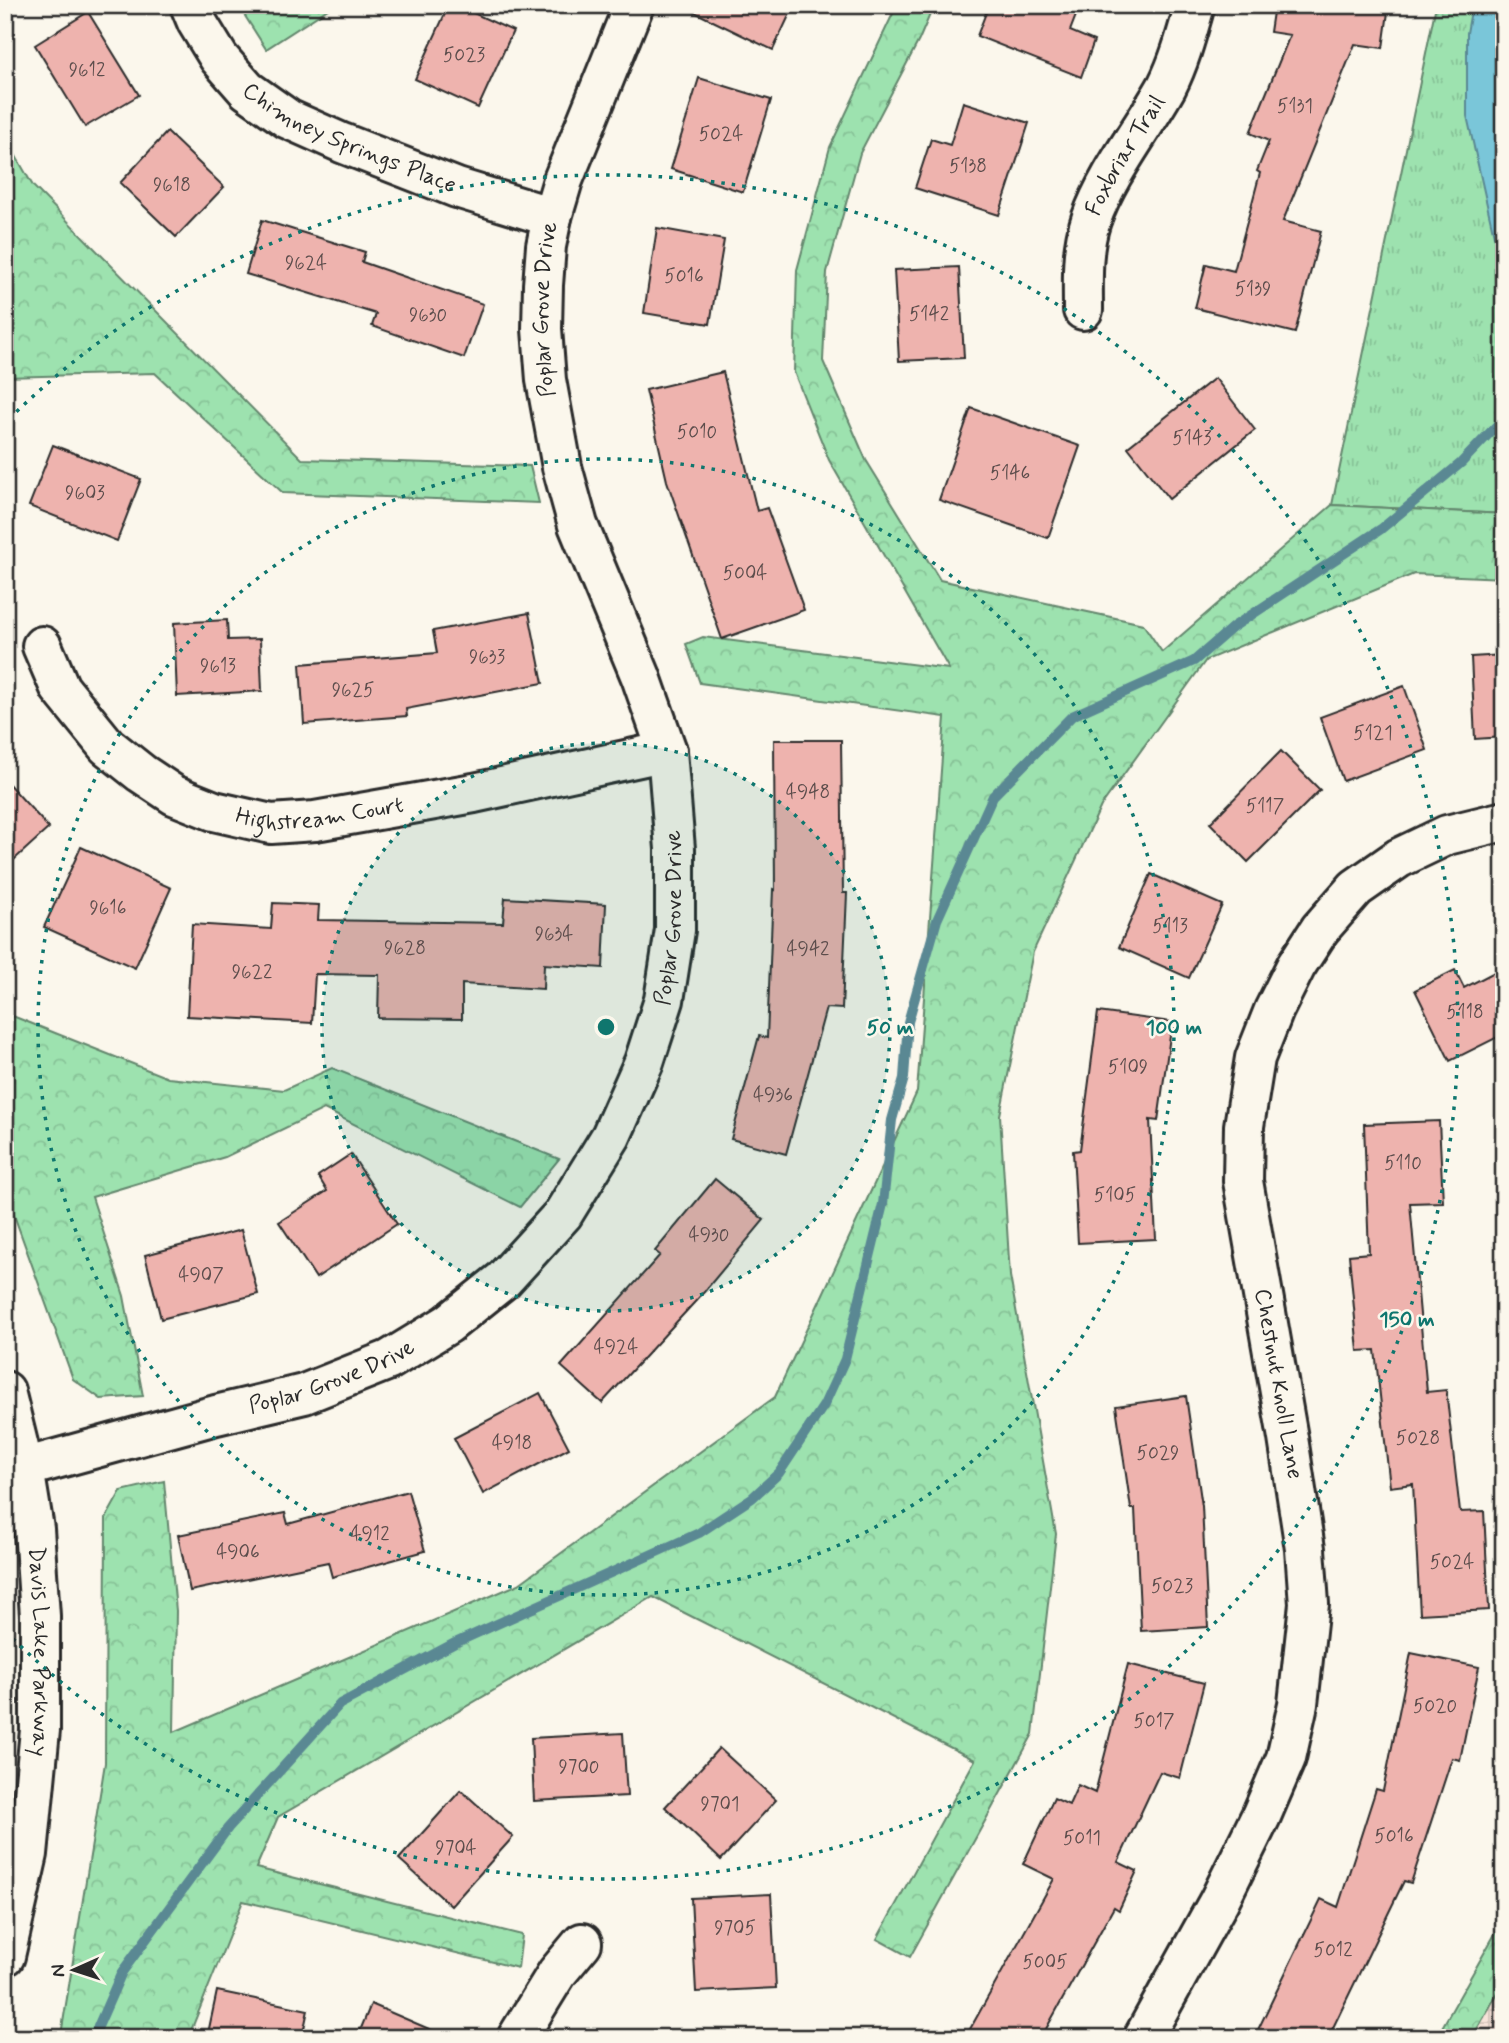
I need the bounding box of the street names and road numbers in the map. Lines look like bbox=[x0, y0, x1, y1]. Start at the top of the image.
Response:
street label: Chimney Springs Place bbox=[236, 76, 460, 201]
street label: Foxbriar Trail bbox=[1079, 90, 1173, 220]
street label: Poplar Grove Drive bbox=[527, 219, 566, 399]
street label: Highstream Court bbox=[233, 791, 406, 839]
street label: Poplar Grove Drive bbox=[648, 829, 690, 1008]
street label: Chestnut Knoll Lane bbox=[1246, 1286, 1310, 1482]
street label: Poplar Grove Drive bbox=[246, 1332, 421, 1422]
street label: Davis Lake Parkway bbox=[20, 1546, 55, 1758]

